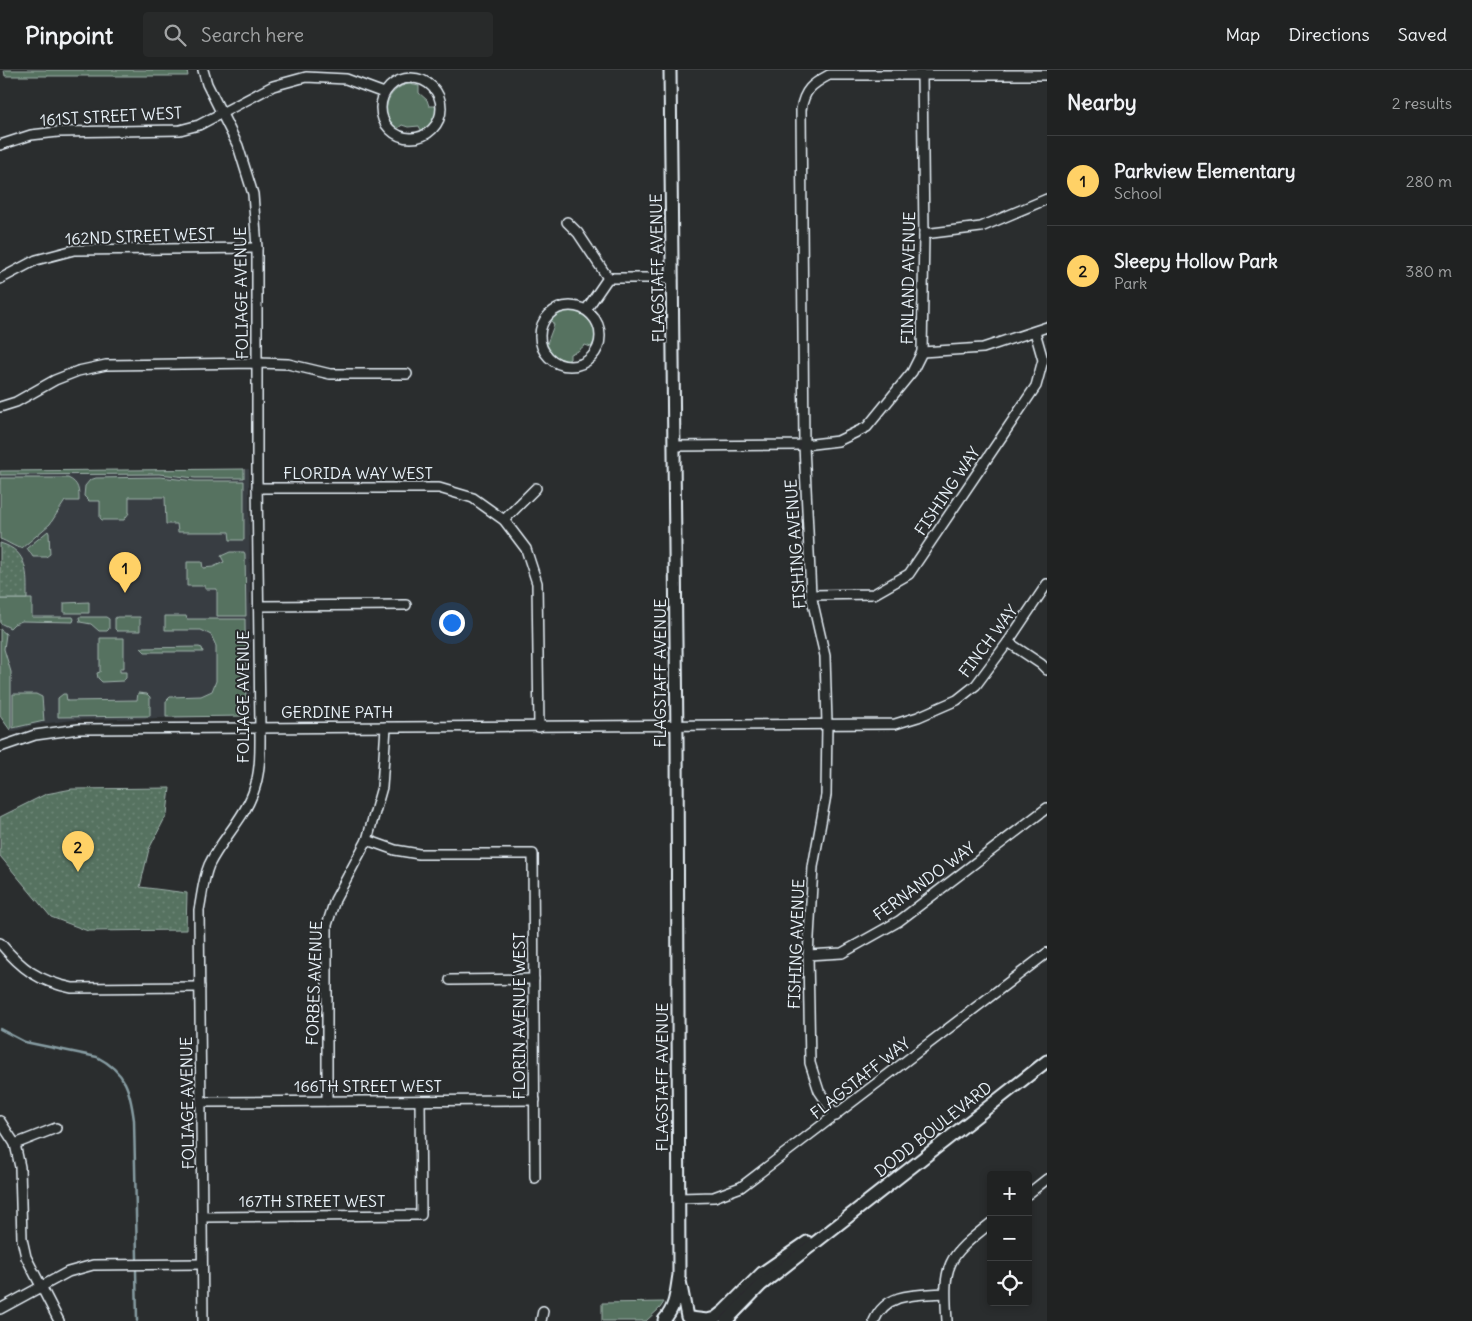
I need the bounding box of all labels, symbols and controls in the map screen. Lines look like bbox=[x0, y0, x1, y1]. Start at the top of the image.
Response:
search box bbox=[143, 12, 493, 57]
text: Pinpoint bbox=[25, 20, 113, 50]
icon: search bbox=[161, 21, 189, 49]
text: Search here bbox=[201, 23, 304, 47]
text: Map bbox=[1225, 23, 1260, 46]
text: Directions bbox=[1288, 23, 1370, 46]
text: Saved bbox=[1398, 23, 1447, 46]
text: Nearby bbox=[1067, 89, 1137, 116]
text: 2 results bbox=[1392, 93, 1452, 113]
street label: 161ST STREET WEST bbox=[39, 102, 183, 130]
text: Parkview Elementary bbox=[1114, 159, 1296, 183]
text: 1 bbox=[1080, 171, 1086, 191]
text: 280 m bbox=[1406, 171, 1452, 191]
text: School bbox=[1114, 183, 1162, 203]
street label: FLAGSTAFF AVENUE bbox=[646, 193, 668, 343]
street label: FINLAND AVENUE bbox=[897, 211, 919, 345]
street label: 162ND STREET WEST bbox=[65, 223, 215, 249]
street label: FOLIAGE AVENUE bbox=[230, 227, 252, 359]
text: Sleepy Hollow Park bbox=[1114, 249, 1278, 273]
text: 2 bbox=[1079, 261, 1087, 281]
text: 380 m bbox=[1405, 261, 1452, 281]
text: Park bbox=[1114, 273, 1147, 293]
street label: FISHING WAY bbox=[910, 443, 984, 539]
street label: FLORIDA WAY WEST bbox=[283, 463, 433, 483]
street label: FISHING AVENUE bbox=[780, 478, 810, 610]
pin: 1 bbox=[109, 552, 141, 593]
street label: FLAGSTAFF AVENUE bbox=[650, 599, 670, 747]
street label: FINCH WAY bbox=[954, 601, 1022, 681]
your location bbox=[439, 610, 465, 636]
street label: FOLIAGE AVENUE bbox=[233, 631, 253, 763]
street label: GERDINE PATH bbox=[281, 702, 393, 722]
pin: 2 bbox=[62, 831, 94, 872]
street label: FERNANDO WAY bbox=[869, 837, 979, 925]
street label: FISHING AVENUE bbox=[784, 878, 808, 1010]
street label: FORBES AVENUE bbox=[302, 920, 326, 1046]
street label: FLORIN AVENUE WEST bbox=[509, 932, 529, 1100]
street label: FLAGSTAFF AVENUE bbox=[652, 1003, 672, 1151]
street label: FLAGSTAFF WAY bbox=[806, 1033, 914, 1123]
street label: FOLIAGE AVENUE bbox=[176, 1037, 198, 1169]
street label: 166TH STREET WEST bbox=[294, 1076, 442, 1096]
street label: DODD BOULEVARD bbox=[870, 1077, 996, 1181]
map controls bbox=[987, 1171, 1032, 1306]
button: + bbox=[987, 1171, 1032, 1216]
street label: 167TH STREET WEST bbox=[239, 1191, 385, 1211]
button: − bbox=[987, 1216, 1032, 1261]
button: locate bbox=[987, 1261, 1032, 1306]

